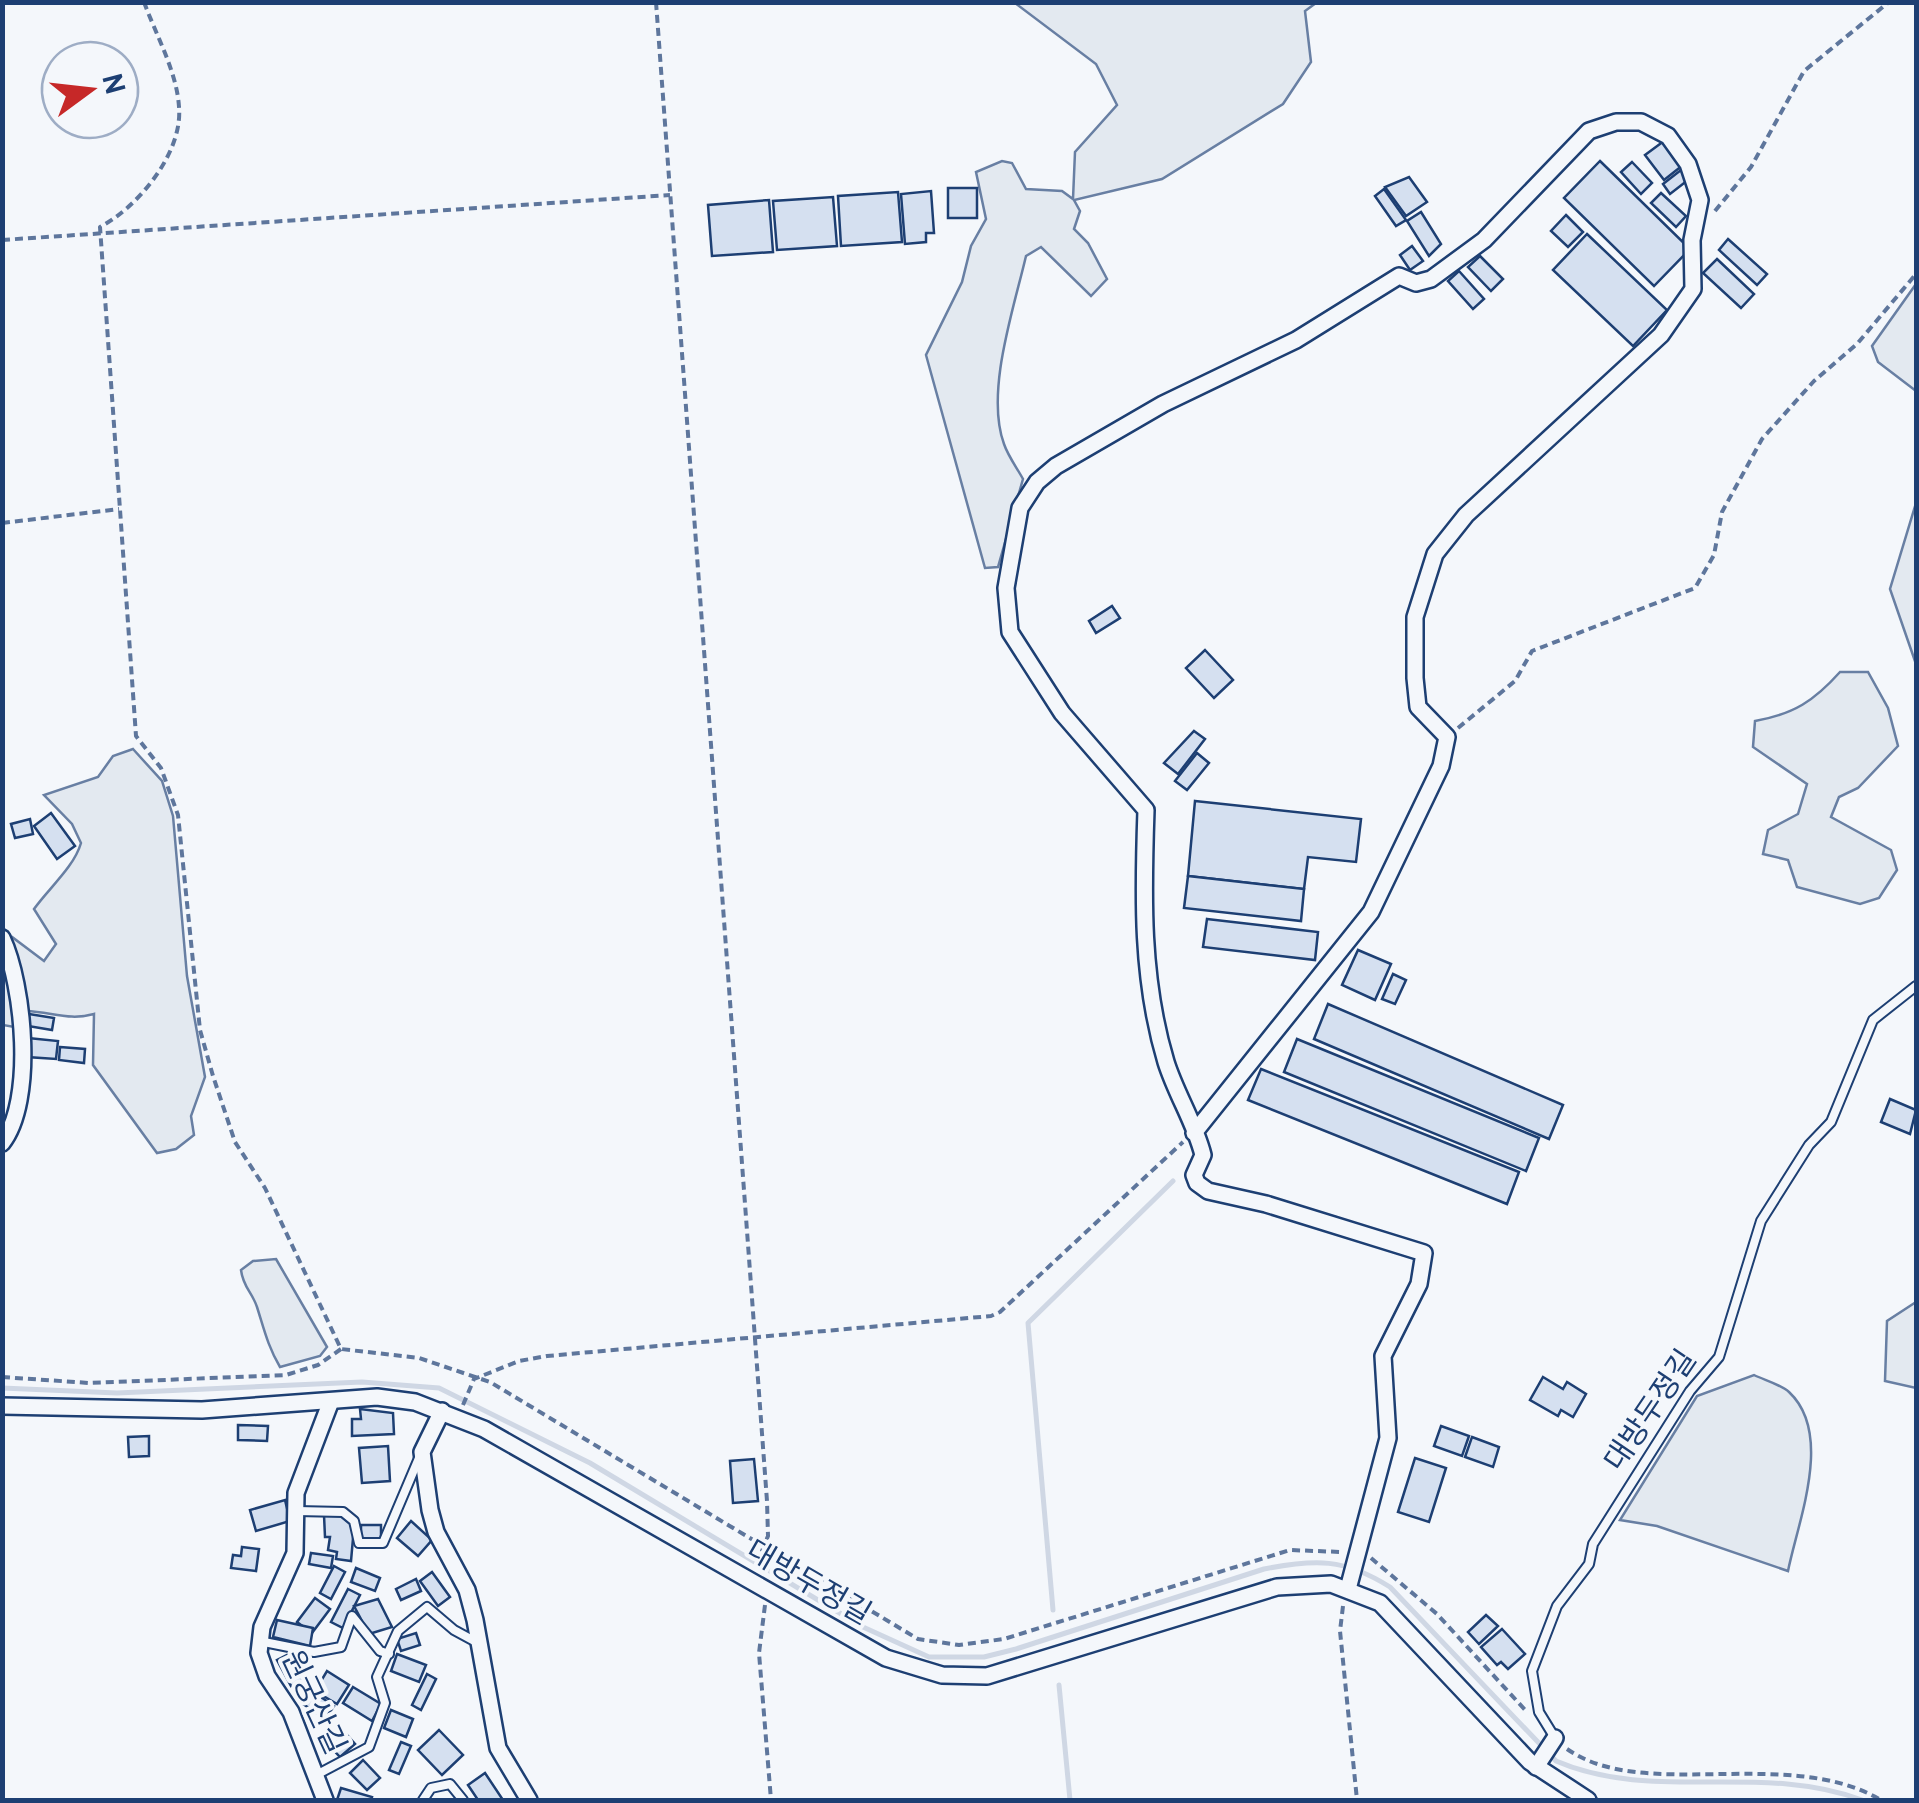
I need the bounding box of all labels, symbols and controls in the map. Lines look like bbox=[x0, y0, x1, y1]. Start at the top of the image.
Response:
north arrow bbox=[40, 40, 140, 140]
text: N bbox=[91, 70, 131, 99]
street label: 대방두정길 bbox=[1598, 1344, 1706, 1479]
street label: 대방두정길 bbox=[739, 1534, 877, 1635]
street label: 원궁산길 bbox=[272, 1645, 352, 1761]

